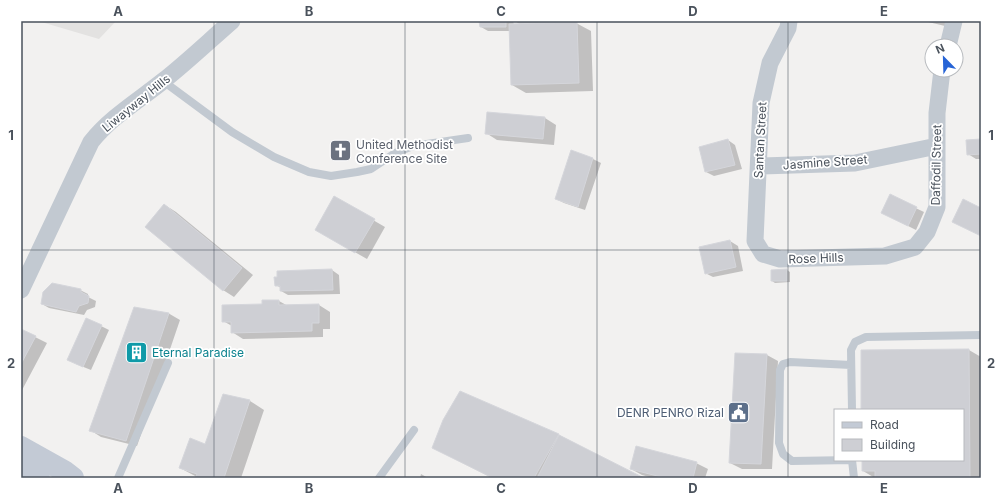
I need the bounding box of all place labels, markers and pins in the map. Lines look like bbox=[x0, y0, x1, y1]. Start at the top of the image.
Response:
place label: United Methodist Conference Site bbox=[356, 137, 453, 166]
church icon: United Methodist Conference Site bbox=[328, 138, 354, 164]
building icon: Eternal Paradise bbox=[124, 339, 150, 365]
place label: Eternal Paradise bbox=[152, 345, 244, 360]
public building icon: DENR PENRO Rizal bbox=[726, 399, 752, 425]
place label: DENR PENRO Rizal bbox=[617, 405, 724, 420]

